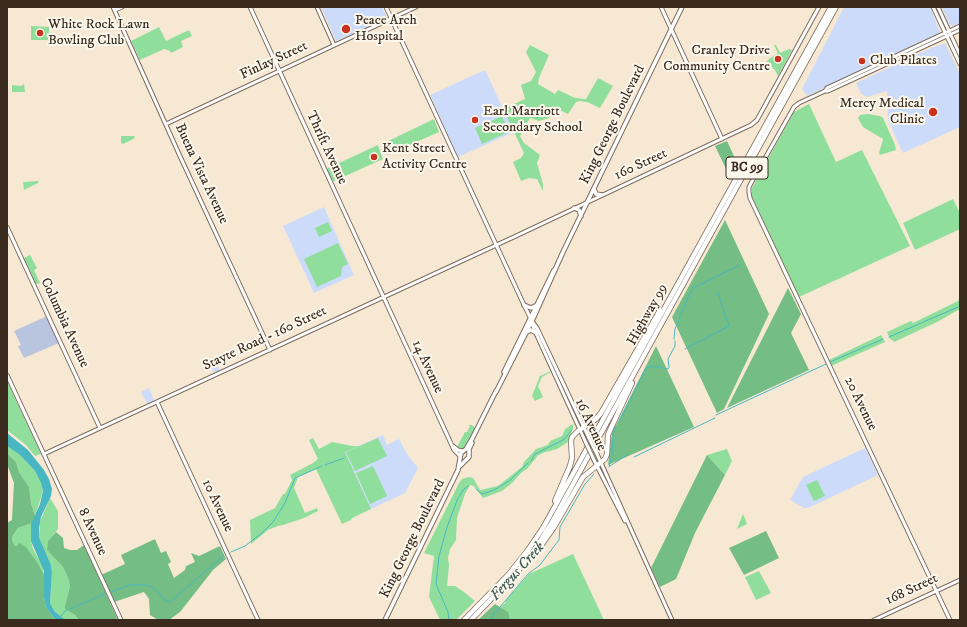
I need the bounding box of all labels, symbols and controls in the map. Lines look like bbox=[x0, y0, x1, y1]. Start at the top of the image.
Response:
place label: Peace Arch Hospital bbox=[355, 13, 417, 46]
place label: White Rock Lawn Bowling Club bbox=[48, 17, 150, 50]
marker: Peace Arch Hospital bbox=[340, 23, 352, 35]
marker: White Rock Lawn Bowling Club bbox=[35, 28, 45, 38]
street label: Finlay Street bbox=[238, 38, 310, 84]
place label: Cranley Drive Community Centre bbox=[663, 43, 770, 76]
place label: Club Pilates bbox=[870, 53, 937, 69]
marker: Cranley Drive Community Centre bbox=[773, 54, 783, 64]
marker: Club Pilates bbox=[857, 56, 867, 66]
street label: King George Boulevard bbox=[577, 63, 649, 187]
place label: Mercy Medical Clinic bbox=[840, 96, 924, 128]
place label: Earl Marriott Secondary School bbox=[483, 104, 582, 136]
marker: Mercy Medical Clinic bbox=[927, 106, 939, 118]
street label: Thrift Avenue bbox=[302, 109, 350, 187]
marker: Earl Marriott Secondary School bbox=[470, 115, 480, 125]
street label: Buena Vista Avenue bbox=[170, 121, 232, 227]
place label: Kent Street Activity Centre bbox=[382, 141, 467, 174]
street label: 160 Street bbox=[612, 146, 670, 184]
marker: Kent Street Activity Centre bbox=[369, 152, 379, 162]
road number: BC 99 bbox=[726, 157, 768, 179]
street label: Columbia Avenue bbox=[36, 276, 92, 370]
street label: Highway 99 bbox=[624, 281, 672, 349]
street label: Stayte Road - 160 Street bbox=[201, 303, 329, 375]
street label: 14 Avenue bbox=[407, 338, 447, 396]
street label: 20 Avenue bbox=[840, 374, 880, 434]
street label: 16 Avenue bbox=[571, 396, 609, 454]
street label: 10 Avenue bbox=[198, 477, 236, 535]
street label: King George Boulevard bbox=[377, 477, 449, 601]
street label: 8 Avenue bbox=[74, 506, 110, 558]
water label: Fergus Creek bbox=[487, 539, 549, 605]
street label: 168 Street bbox=[883, 571, 941, 609]

